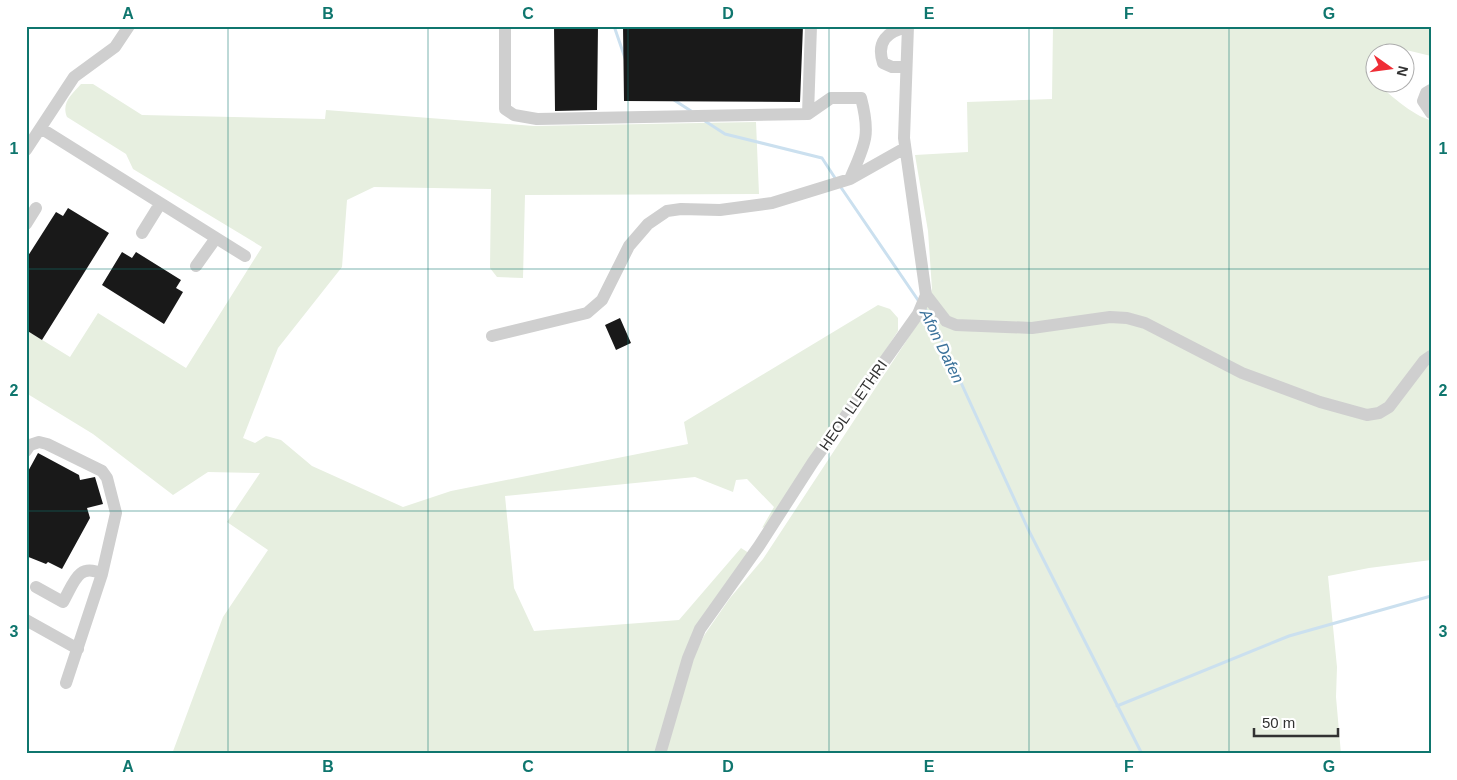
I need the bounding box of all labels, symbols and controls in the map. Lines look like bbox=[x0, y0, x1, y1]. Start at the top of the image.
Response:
text: A bbox=[122, 5, 134, 22]
text: B bbox=[322, 5, 334, 22]
text: C bbox=[522, 5, 534, 22]
text: D bbox=[722, 5, 734, 22]
text: E bbox=[924, 5, 935, 22]
text: F bbox=[1124, 5, 1134, 22]
text: G bbox=[1323, 5, 1335, 22]
north arrow bbox=[1364, 42, 1414, 92]
text: N bbox=[1394, 64, 1412, 78]
text: 1 bbox=[10, 140, 19, 157]
text: 1 bbox=[1439, 140, 1448, 157]
water label: Afon Dafen bbox=[916, 305, 967, 386]
street label: HEOL LLETHRI bbox=[816, 357, 890, 453]
text: 2 bbox=[10, 382, 19, 399]
text: 2 bbox=[1439, 382, 1448, 399]
text: 3 bbox=[10, 623, 19, 640]
text: 3 bbox=[1439, 623, 1448, 640]
scale bar bbox=[1254, 705, 1338, 737]
text: 50 m bbox=[1262, 714, 1295, 731]
text: A bbox=[122, 758, 134, 775]
text: B bbox=[322, 758, 334, 775]
text: C bbox=[522, 758, 534, 775]
text: D bbox=[722, 758, 734, 775]
text: E bbox=[924, 758, 935, 775]
text: F bbox=[1124, 758, 1134, 775]
text: G bbox=[1323, 758, 1335, 775]

